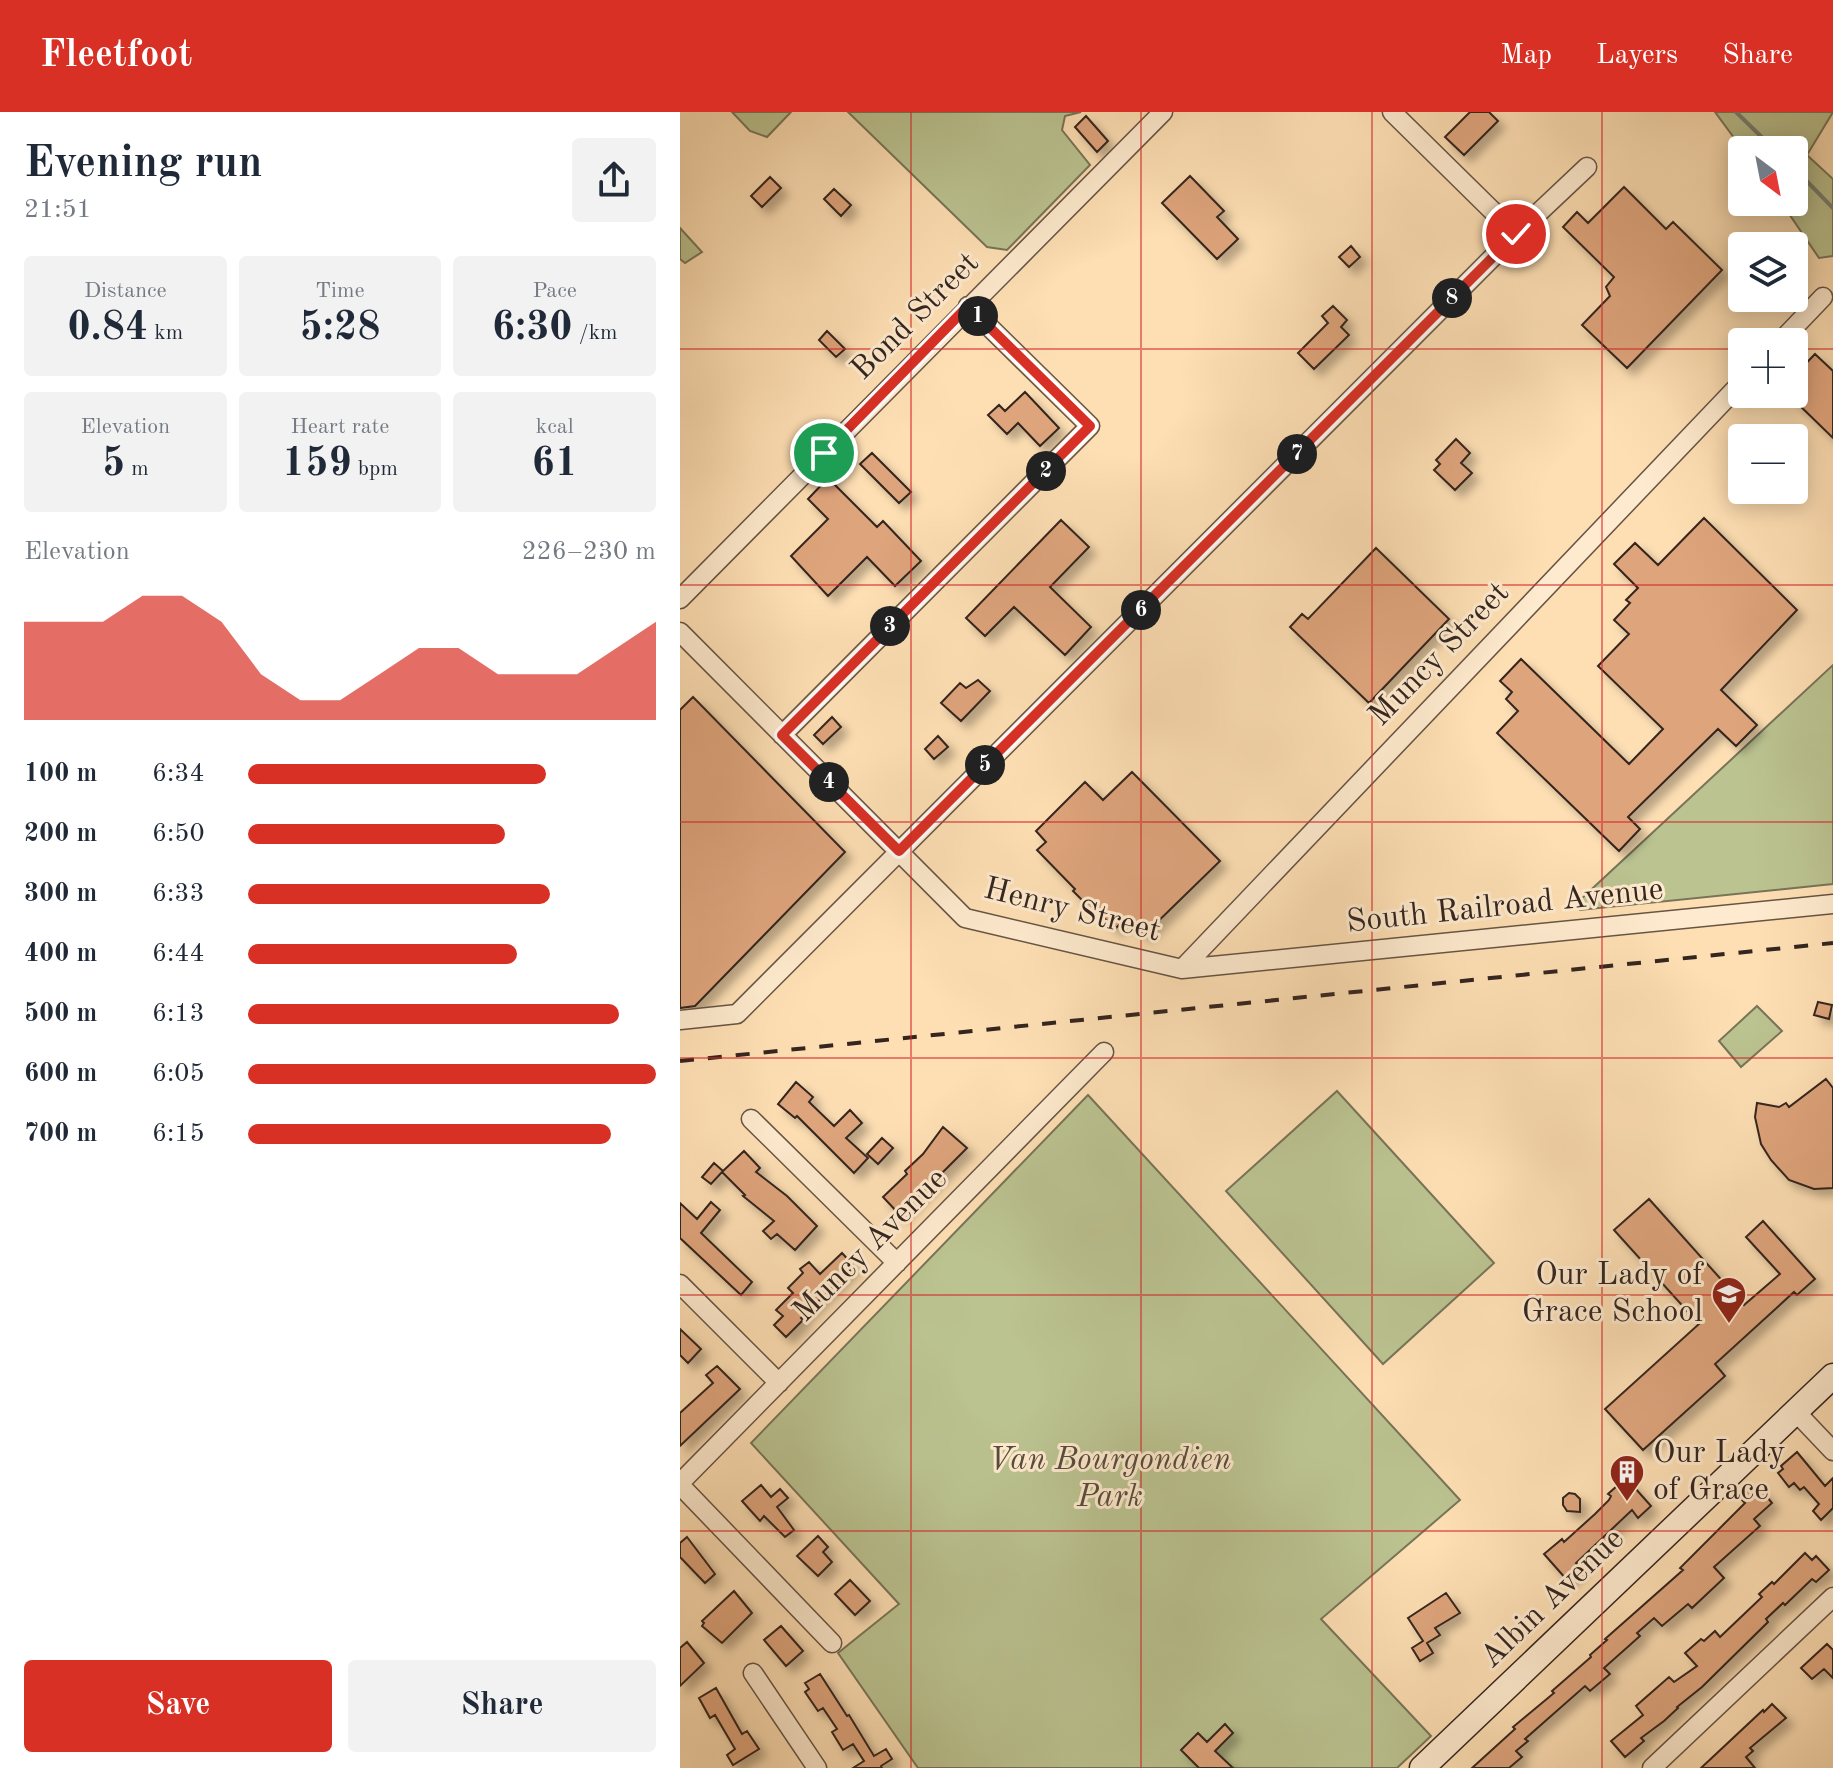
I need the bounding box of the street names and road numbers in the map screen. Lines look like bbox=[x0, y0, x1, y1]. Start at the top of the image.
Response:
street label: Bond Street bbox=[846, 247, 986, 387]
street label: Muncy Street bbox=[1364, 577, 1516, 733]
street label: Henry Street bbox=[980, 874, 1164, 948]
street label: South Railroad Avenue bbox=[1345, 874, 1665, 940]
street label: Muncy Avenue bbox=[788, 1163, 954, 1329]
street label: Albin Avenue bbox=[1475, 1523, 1631, 1675]

